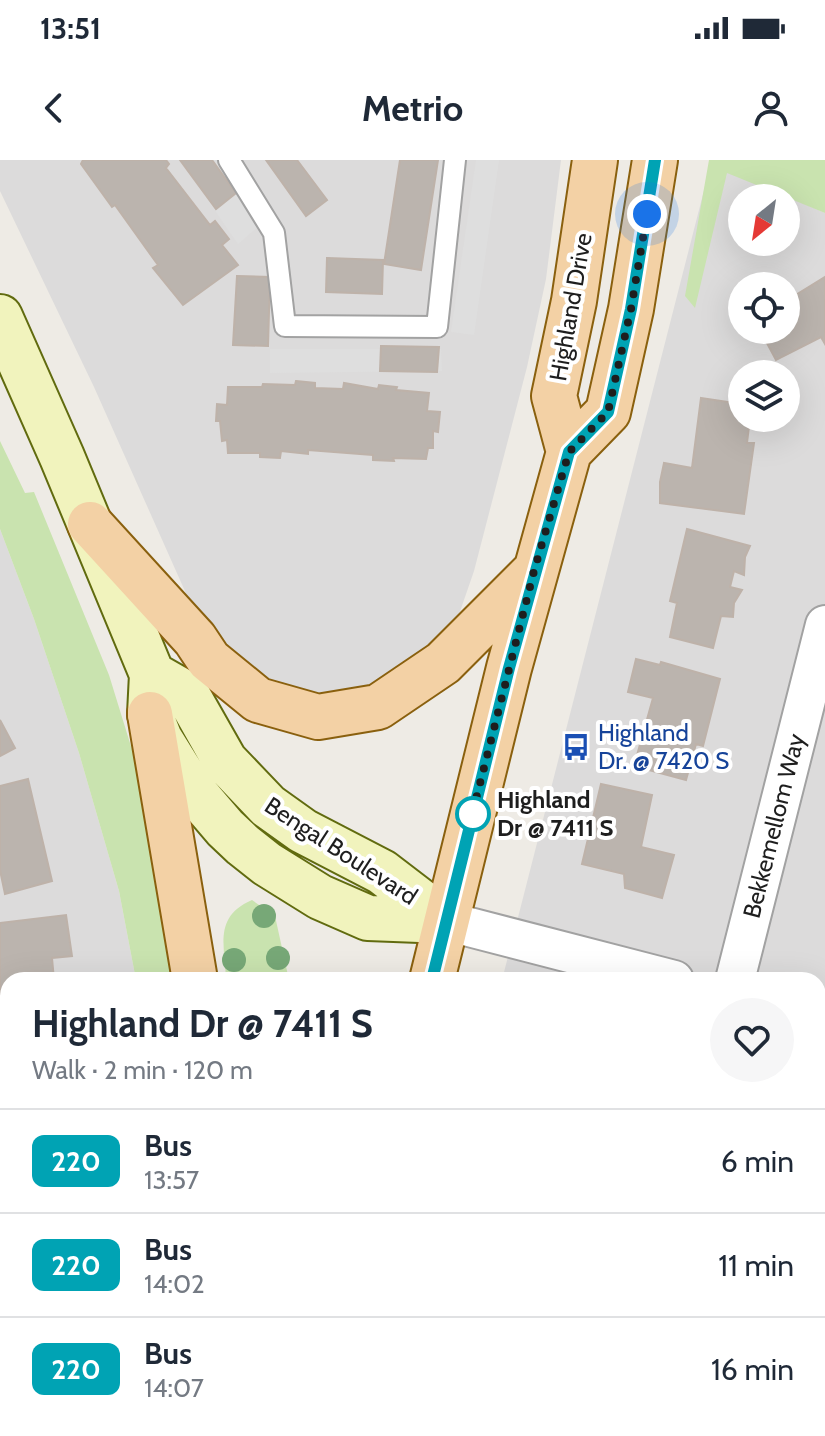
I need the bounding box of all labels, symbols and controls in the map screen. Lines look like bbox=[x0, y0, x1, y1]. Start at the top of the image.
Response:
text: 13:51 bbox=[40, 10, 101, 47]
icon: back bbox=[32, 86, 76, 130]
text: Metrio bbox=[362, 86, 463, 130]
icon: person bbox=[749, 86, 793, 130]
north arrow bbox=[728, 184, 800, 256]
map controls bbox=[728, 184, 800, 432]
your location bbox=[627, 194, 667, 234]
street label: Highland Drive bbox=[543, 231, 598, 383]
button: locate bbox=[728, 272, 800, 344]
button: layers bbox=[728, 360, 800, 432]
place label: Highland Dr. @ 7420 S bbox=[598, 718, 729, 775]
street label: Bekkemellom Way bbox=[737, 731, 810, 921]
bus stop icon: Highland Dr. @ 7420 S bbox=[561, 732, 591, 762]
place label: Highland Dr @ 7411 S bbox=[497, 785, 613, 842]
street label: Bengal Boulevard bbox=[259, 790, 423, 911]
marker: Highland Dr @ 7411 S bbox=[456, 797, 490, 831]
button: heart bbox=[710, 998, 794, 1082]
text: Highland Dr @ 7411 S bbox=[32, 1000, 373, 1047]
text: Walk · 2 min · 120 m bbox=[32, 1054, 253, 1086]
text: Bus bbox=[144, 1127, 192, 1164]
text: 6 min bbox=[721, 1143, 794, 1180]
text: 220 bbox=[51, 1144, 101, 1178]
text: 13:57 bbox=[144, 1164, 199, 1196]
text: Bus bbox=[144, 1231, 192, 1268]
text: 11 min bbox=[718, 1247, 794, 1284]
text: 220 bbox=[51, 1248, 101, 1282]
text: 14:02 bbox=[144, 1268, 205, 1300]
text: Bus bbox=[144, 1335, 192, 1372]
text: 16 min bbox=[711, 1351, 794, 1388]
text: 220 bbox=[51, 1352, 101, 1386]
text: 14:07 bbox=[144, 1372, 204, 1404]

